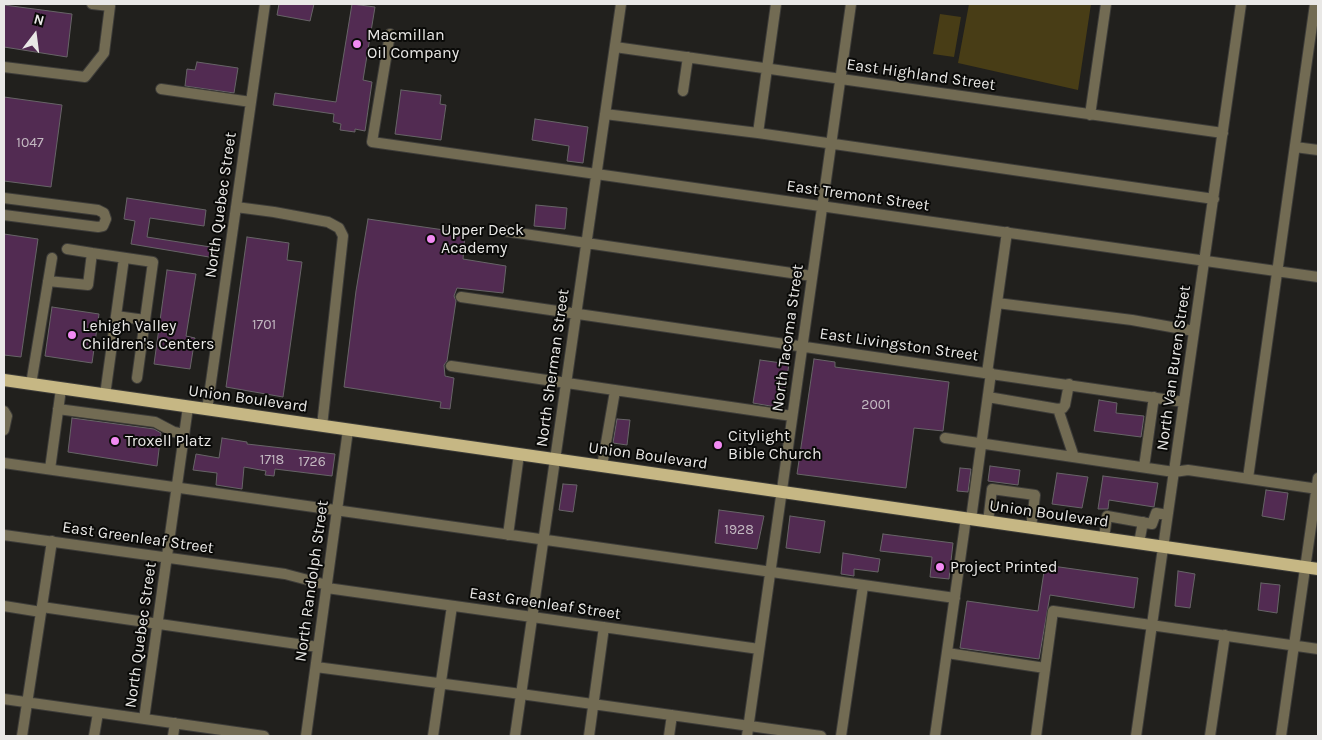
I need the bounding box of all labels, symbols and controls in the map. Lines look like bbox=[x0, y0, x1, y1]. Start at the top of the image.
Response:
north arrow bbox=[10, 10, 60, 60]
text: N bbox=[32, 11, 46, 30]
place label: Macmillan Oil Company bbox=[367, 25, 459, 63]
marker: Macmillan Oil Company bbox=[351, 38, 363, 50]
street label: East Highland Street bbox=[845, 55, 997, 95]
street label: North Quebec Street bbox=[201, 131, 241, 279]
house number: 1047 bbox=[16, 135, 44, 151]
street label: East Tremont Street bbox=[785, 176, 931, 216]
place label: Upper Deck Academy bbox=[441, 220, 524, 258]
marker: Upper Deck Academy bbox=[425, 233, 437, 245]
street label: North Tacoma Street bbox=[768, 263, 808, 413]
street label: North Van Buren Street bbox=[1153, 284, 1195, 452]
street label: North Sherman Street bbox=[532, 288, 574, 448]
place label: Lehigh Valley Children's Centers bbox=[82, 316, 214, 354]
house number: 1701 bbox=[252, 317, 276, 333]
street label: East Livingston Street bbox=[818, 324, 980, 366]
marker: Lehigh Valley Children's Centers bbox=[66, 329, 78, 341]
street label: Union Boulevard bbox=[187, 381, 309, 417]
house number: 2001 bbox=[861, 397, 891, 413]
place label: Citylight Bible Church bbox=[728, 426, 822, 464]
place label: Troxell Platz bbox=[125, 431, 211, 451]
marker: Troxell Platz bbox=[109, 435, 121, 447]
street label: Union Boulevard bbox=[587, 438, 709, 474]
marker: Citylight Bible Church bbox=[712, 439, 724, 451]
house number: 1718 bbox=[260, 452, 284, 468]
house number: 1726 bbox=[298, 454, 326, 470]
street label: Union Boulevard bbox=[988, 496, 1110, 532]
street label: North Randolph Street bbox=[291, 499, 333, 663]
street label: East Greenleaf Street bbox=[61, 518, 215, 558]
house number: 1928 bbox=[724, 522, 754, 538]
place label: Project Printed bbox=[950, 557, 1057, 577]
street label: North Quebec Street bbox=[121, 561, 161, 709]
marker: Project Printed bbox=[934, 561, 946, 573]
street label: East Greenleaf Street bbox=[468, 584, 622, 624]

